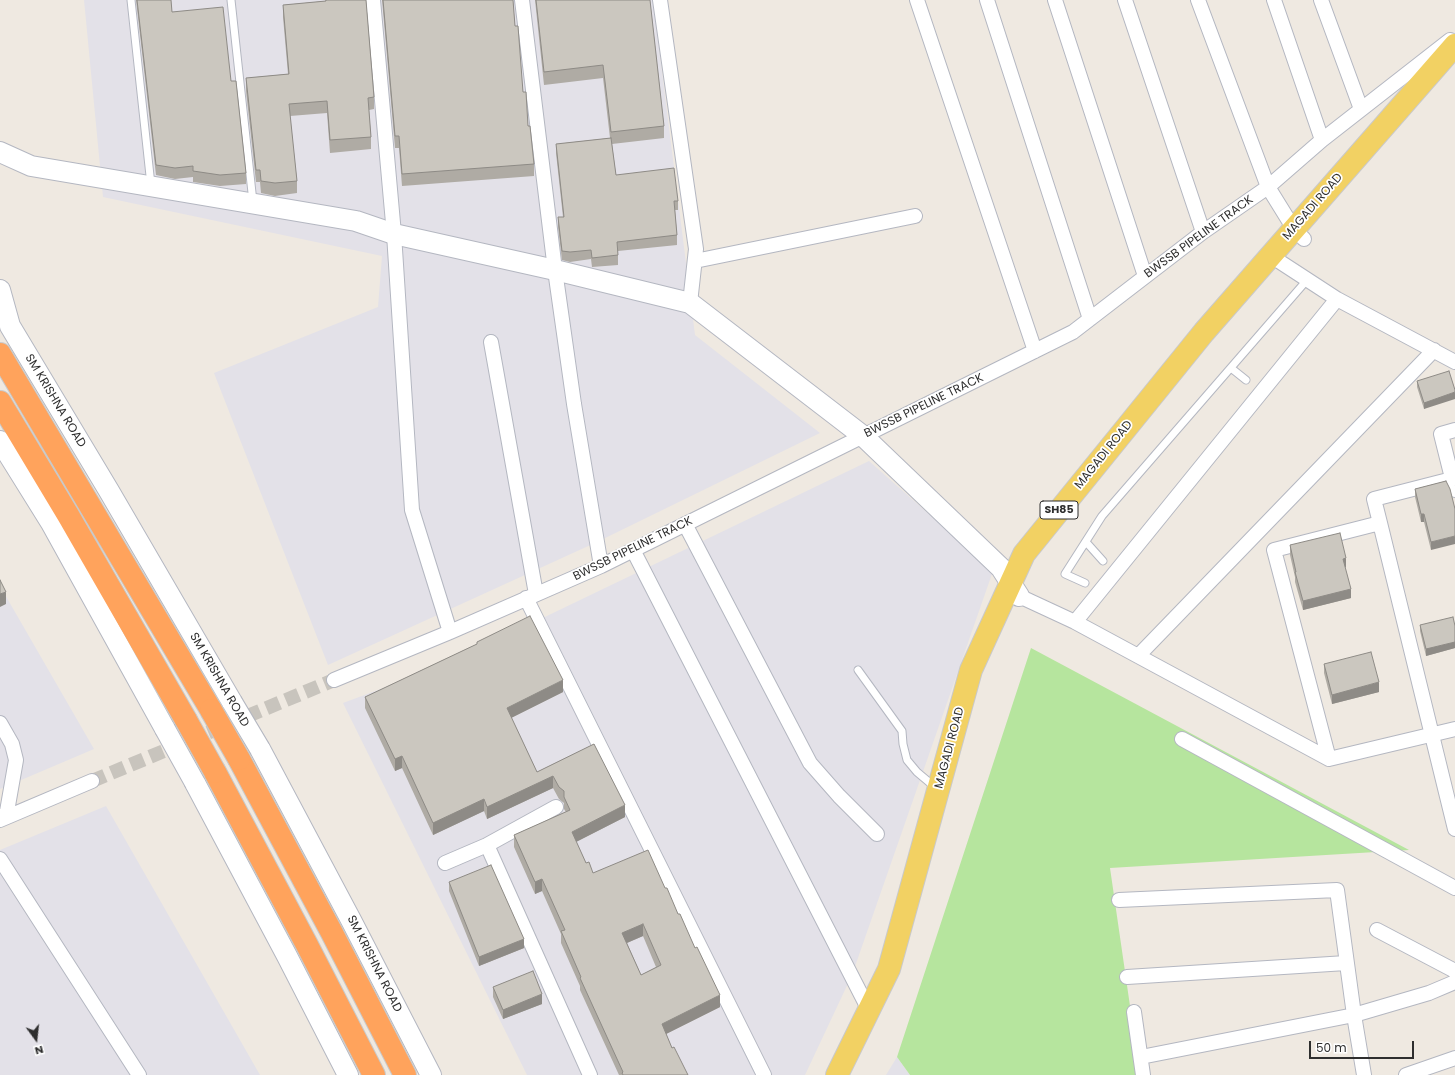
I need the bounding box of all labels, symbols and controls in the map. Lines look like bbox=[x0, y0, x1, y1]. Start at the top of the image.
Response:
street label: MAGADI ROAD bbox=[1280, 171, 1346, 243]
street label: BWSSB PIPELINE TRACK bbox=[1142, 193, 1256, 281]
street label: SM KRISHNA ROAD bbox=[21, 352, 89, 450]
street label: BWSSB PIPELINE TRACK bbox=[862, 371, 986, 441]
street label: MAGADI ROAD bbox=[1072, 418, 1136, 492]
road number: SH85 bbox=[1040, 501, 1078, 519]
street label: BWSSB PIPELINE TRACK bbox=[571, 514, 695, 584]
street label: SM KRISHNA ROAD bbox=[186, 630, 252, 730]
street label: MAGADI ROAD bbox=[932, 706, 968, 790]
street label: SM KRISHNA ROAD bbox=[343, 913, 405, 1015]
north arrow bbox=[16, 1019, 56, 1059]
scale bar bbox=[1311, 1033, 1416, 1059]
text: 50 m bbox=[1316, 1039, 1347, 1056]
text: N bbox=[33, 1042, 45, 1059]

